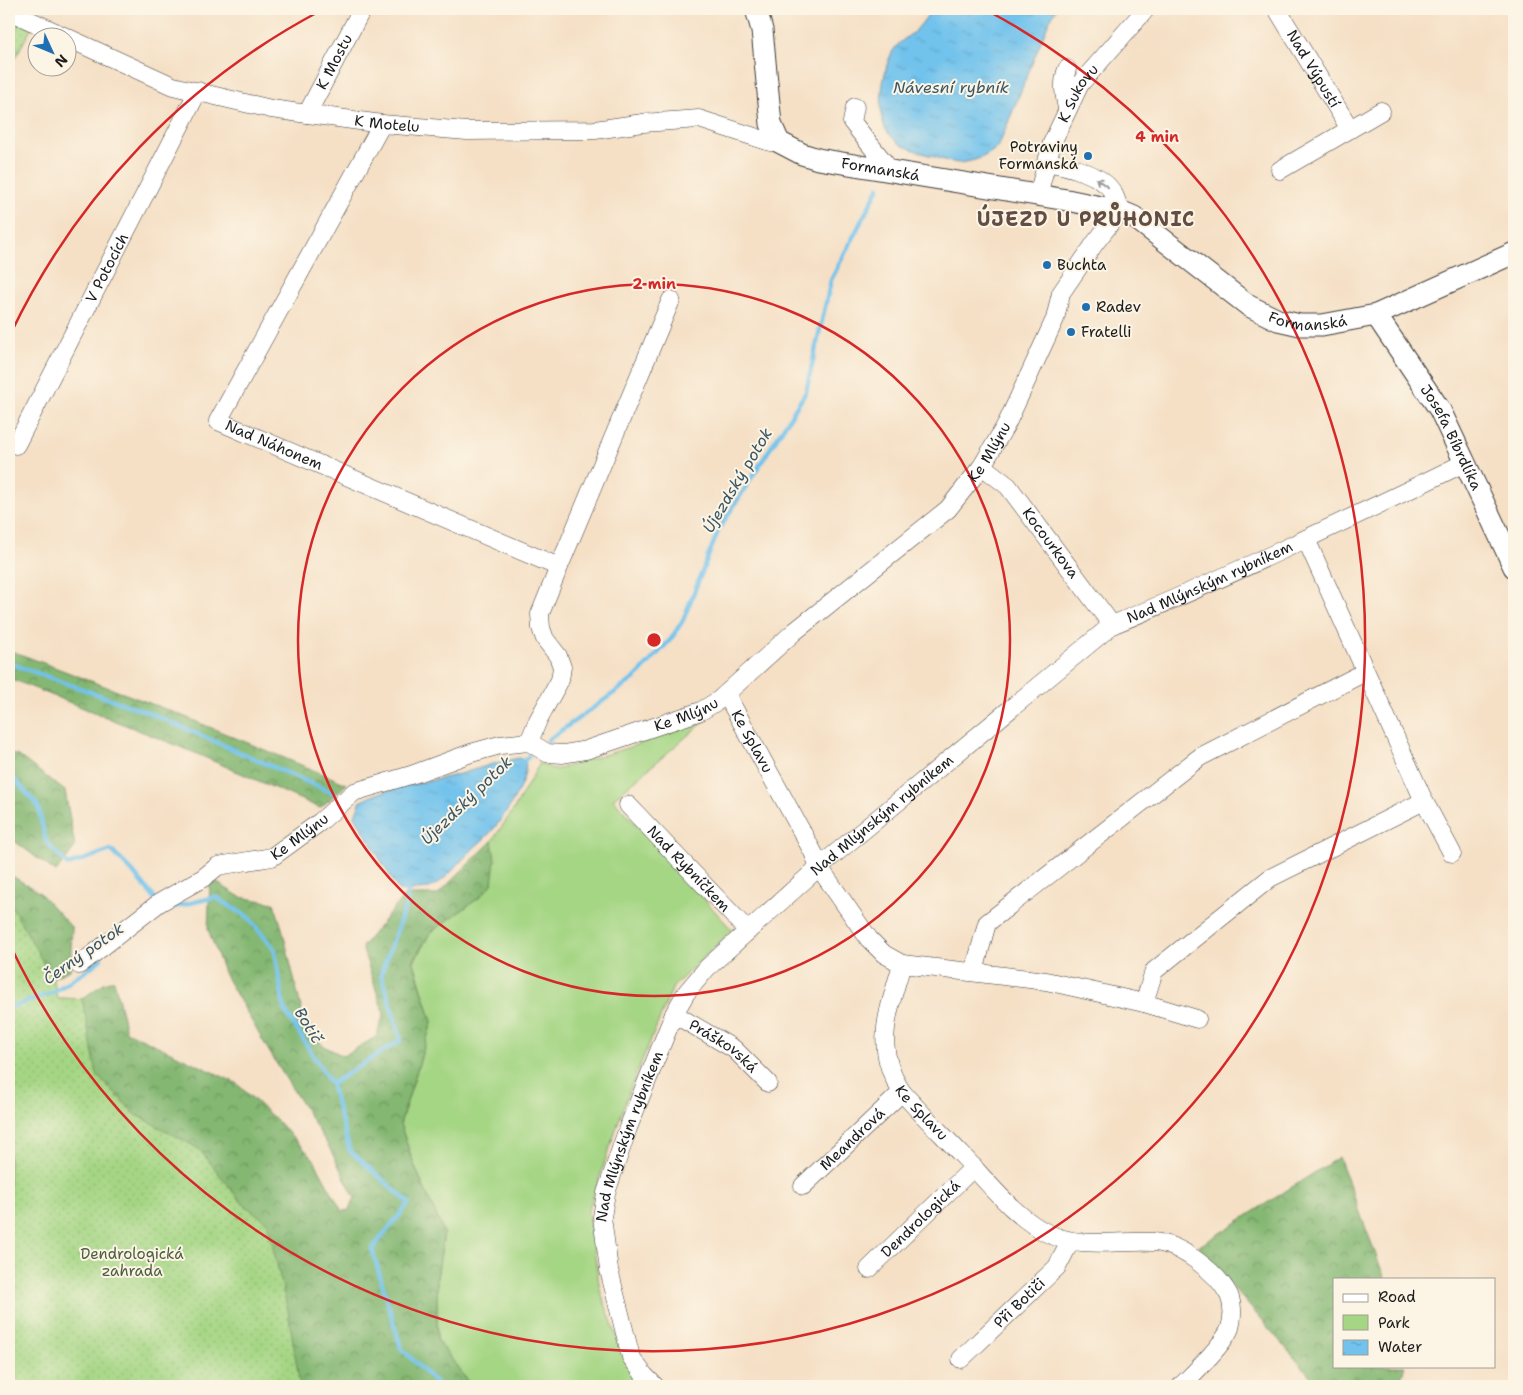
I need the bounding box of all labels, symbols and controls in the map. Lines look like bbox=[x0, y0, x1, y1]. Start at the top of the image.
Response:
street label: Nad Výpustí bbox=[1282, 26, 1345, 112]
north arrow bbox=[28, 28, 78, 78]
street label: K Mostu bbox=[312, 30, 357, 93]
text: N bbox=[51, 51, 72, 71]
street label: K Sukovu bbox=[1053, 60, 1103, 126]
water label: Návesní rybník bbox=[893, 77, 1009, 98]
street label: K Motelu bbox=[353, 110, 420, 137]
text: 4 min bbox=[1135, 127, 1179, 147]
place label: Potraviny Formanská bbox=[999, 137, 1079, 174]
marker: Potraviny Formanská bbox=[1082, 150, 1094, 162]
street label: Formanská bbox=[840, 153, 922, 186]
one-way arrow bbox=[1095, 178, 1109, 188]
district label: ÚJEZD U PRŮHONIC bbox=[977, 202, 1195, 232]
street label: V Potocích bbox=[81, 230, 133, 306]
place label: Buchta bbox=[1057, 255, 1107, 275]
marker: Buchta bbox=[1041, 259, 1053, 271]
text: 2 min bbox=[632, 274, 676, 294]
place label: Radev bbox=[1096, 297, 1141, 317]
marker: Radev bbox=[1080, 301, 1092, 313]
street label: Formanská bbox=[1265, 307, 1349, 336]
place label: Fratelli bbox=[1081, 322, 1132, 342]
marker: Fratelli bbox=[1065, 326, 1077, 338]
street label: Josefa Bíbrdlíka bbox=[1416, 381, 1487, 494]
street label: Nad Náhonem bbox=[222, 415, 326, 475]
street label: Ke Mlýnu bbox=[963, 418, 1016, 486]
water label: Újezdský potok bbox=[698, 424, 777, 537]
street label: Kocourkova bbox=[1018, 504, 1084, 583]
street label: Nad Mlýnským rybníkem bbox=[1124, 536, 1296, 628]
centre of rings bbox=[645, 631, 663, 649]
street label: Ke Mlýnu bbox=[652, 693, 722, 736]
street label: Ke Splavu bbox=[727, 706, 777, 776]
street label: Nad Mlýnským rybníkem bbox=[806, 750, 958, 880]
water label: Újezdský potok bbox=[416, 751, 516, 849]
street label: Ke Mlýnu bbox=[266, 809, 333, 865]
street label: Nad Rybníčkem bbox=[643, 821, 735, 916]
water label: Černý potok bbox=[39, 918, 128, 989]
water label: Botič bbox=[289, 1003, 329, 1049]
street label: Práškovská bbox=[685, 1015, 763, 1078]
street label: Nad Mlýnským rybníkem bbox=[591, 1048, 668, 1224]
street label: Ke Splavu bbox=[890, 1081, 952, 1145]
street label: Meandrová bbox=[815, 1103, 890, 1175]
street label: Dendrologická bbox=[877, 1175, 965, 1262]
park label: Dendrologická zahrada bbox=[80, 1244, 184, 1281]
street label: Při Botiči bbox=[989, 1274, 1050, 1332]
legend bbox=[1333, 1278, 1496, 1368]
text: Road bbox=[1378, 1287, 1416, 1307]
text: Park bbox=[1378, 1313, 1410, 1333]
text: Water bbox=[1378, 1337, 1422, 1357]

